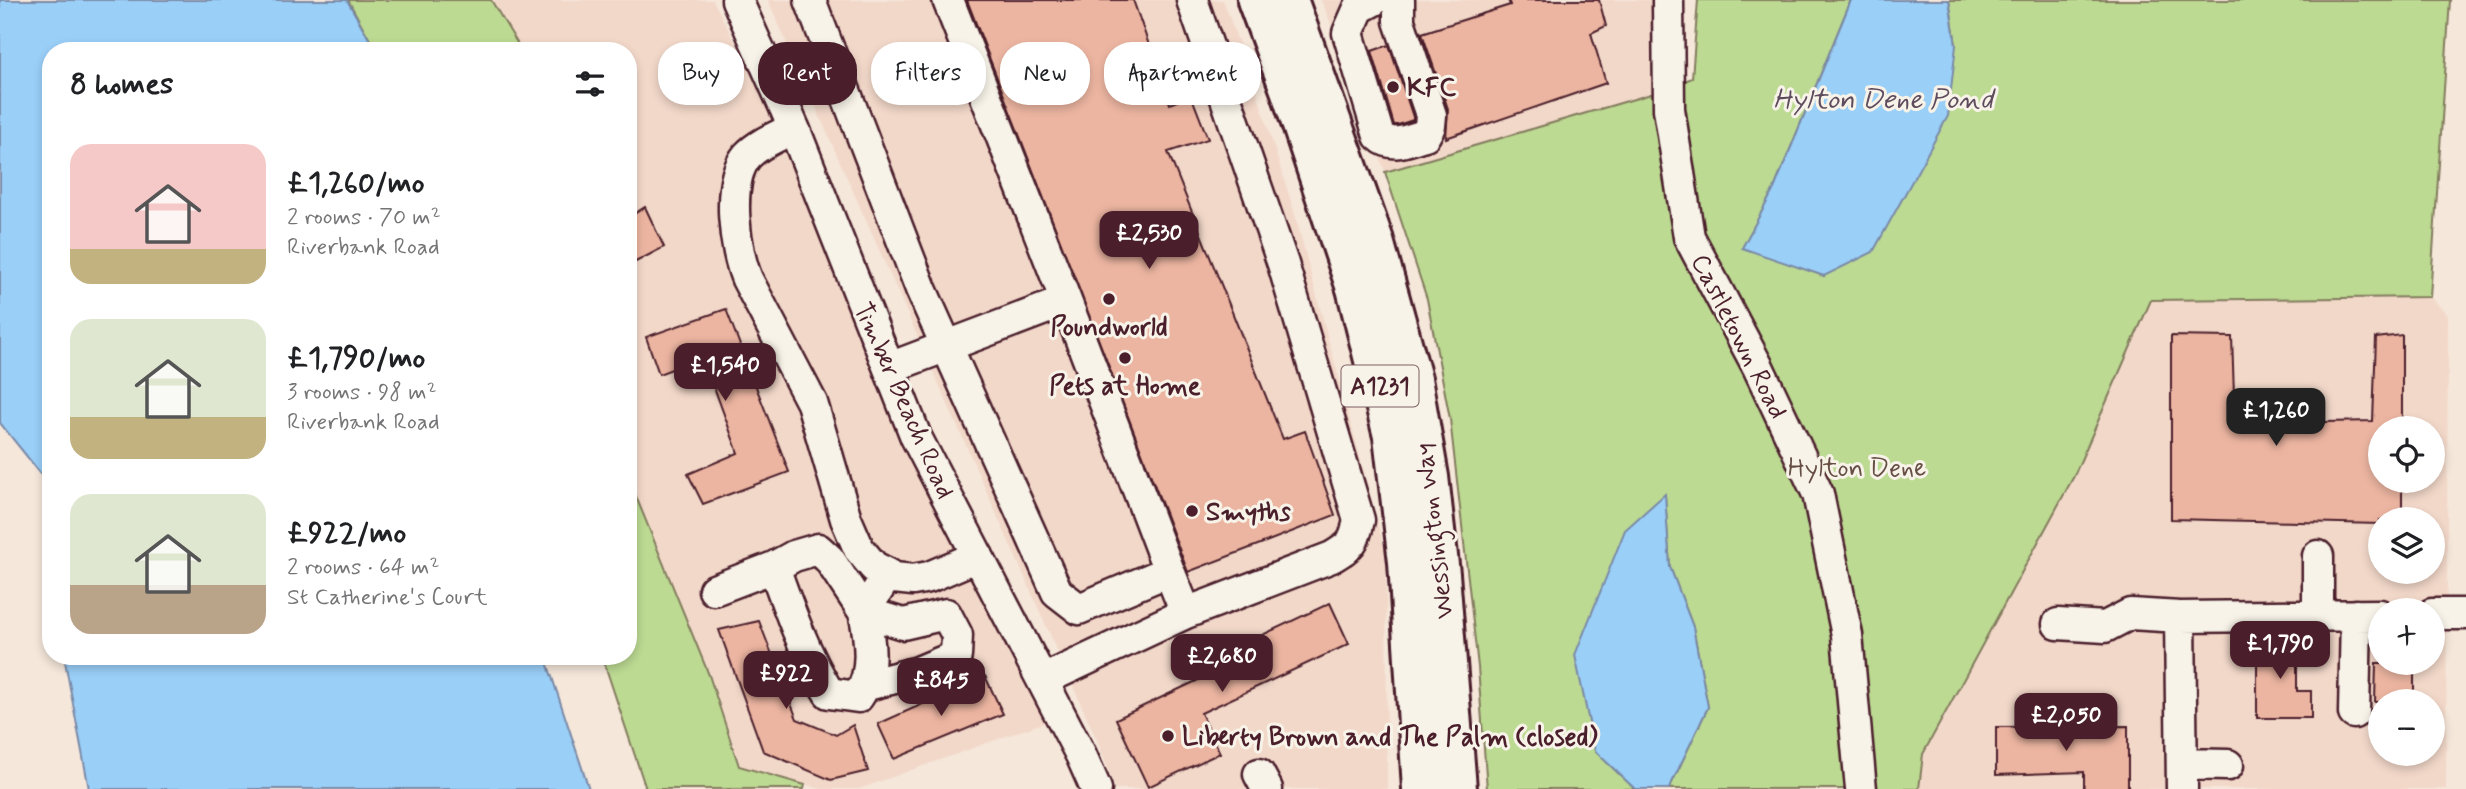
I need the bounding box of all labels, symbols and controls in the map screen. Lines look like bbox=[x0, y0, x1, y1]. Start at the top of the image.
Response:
chip: Buy bbox=[658, 42, 744, 105]
chip: Rent bbox=[758, 42, 857, 105]
chip: Filters bbox=[871, 42, 986, 105]
chip: New bbox=[1000, 42, 1090, 105]
chip: Apartment bbox=[1104, 42, 1261, 105]
text: 8 homes bbox=[70, 65, 173, 104]
icon: filters bbox=[571, 65, 609, 103]
place label: KFC bbox=[1407, 72, 1456, 106]
marker: KFC bbox=[1385, 79, 1401, 95]
water label: Hylton Dene Pond bbox=[1773, 82, 1996, 119]
text: £1,260/mo bbox=[287, 164, 425, 203]
icon: home bbox=[126, 172, 210, 256]
text: 2 rooms · 70 m² bbox=[287, 203, 441, 233]
pin: £2,530 bbox=[1092, 212, 1206, 271]
text: £2,530 bbox=[1116, 219, 1182, 249]
text: Riverbank Road bbox=[287, 233, 440, 263]
street label: Castletown Road bbox=[1682, 249, 1794, 425]
marker: Poundworld bbox=[1101, 291, 1117, 307]
street label: Timber Beach Road bbox=[845, 297, 962, 504]
place label: Poundworld bbox=[1050, 311, 1168, 345]
text: £1,790/mo bbox=[287, 339, 425, 378]
pin: £1,540 bbox=[668, 344, 782, 403]
icon: home bbox=[126, 347, 210, 431]
marker: Pets at Home bbox=[1117, 350, 1133, 366]
text: £1,540 bbox=[690, 351, 760, 381]
road number: A1231 bbox=[1342, 366, 1418, 407]
place label: Pets at Home bbox=[1049, 370, 1201, 404]
text: 3 rooms · 98 m² bbox=[287, 378, 437, 408]
pin: £1,260 bbox=[2219, 388, 2333, 448]
text: £1,260 bbox=[2242, 396, 2310, 426]
text: Riverbank Road bbox=[287, 408, 440, 438]
map controls bbox=[2368, 416, 2445, 766]
button: locate bbox=[2368, 416, 2445, 493]
street label: Wessington Way bbox=[1407, 440, 1466, 621]
park label: Hylton Dene bbox=[1788, 452, 1926, 486]
place label: Smyths bbox=[1206, 496, 1291, 530]
marker: Smyths bbox=[1184, 503, 1200, 519]
button: layers bbox=[2368, 507, 2445, 584]
text: £922/mo bbox=[287, 514, 406, 553]
icon: home bbox=[126, 522, 210, 606]
text: 2 rooms · 64 m² bbox=[287, 553, 439, 583]
text: St Catherine's Court bbox=[287, 583, 488, 613]
button: + bbox=[2368, 598, 2445, 675]
pin: £1,790 bbox=[2223, 622, 2337, 681]
text: £1,790 bbox=[2246, 629, 2314, 659]
pin: £2,680 bbox=[1165, 634, 1279, 694]
text: £2,680 bbox=[1187, 642, 1257, 672]
pin: £922 bbox=[745, 652, 827, 711]
pin: £845 bbox=[900, 658, 982, 718]
text: £922 bbox=[759, 659, 813, 689]
text: £845 bbox=[913, 666, 969, 696]
button: − bbox=[2368, 689, 2445, 766]
pin: £2,050 bbox=[2009, 694, 2123, 753]
text: £2,050 bbox=[2030, 701, 2102, 731]
place label: Liberty Brown and The Palm (closed) bbox=[1182, 721, 1598, 755]
marker: Liberty Brown and The Palm (closed) bbox=[1160, 728, 1176, 744]

